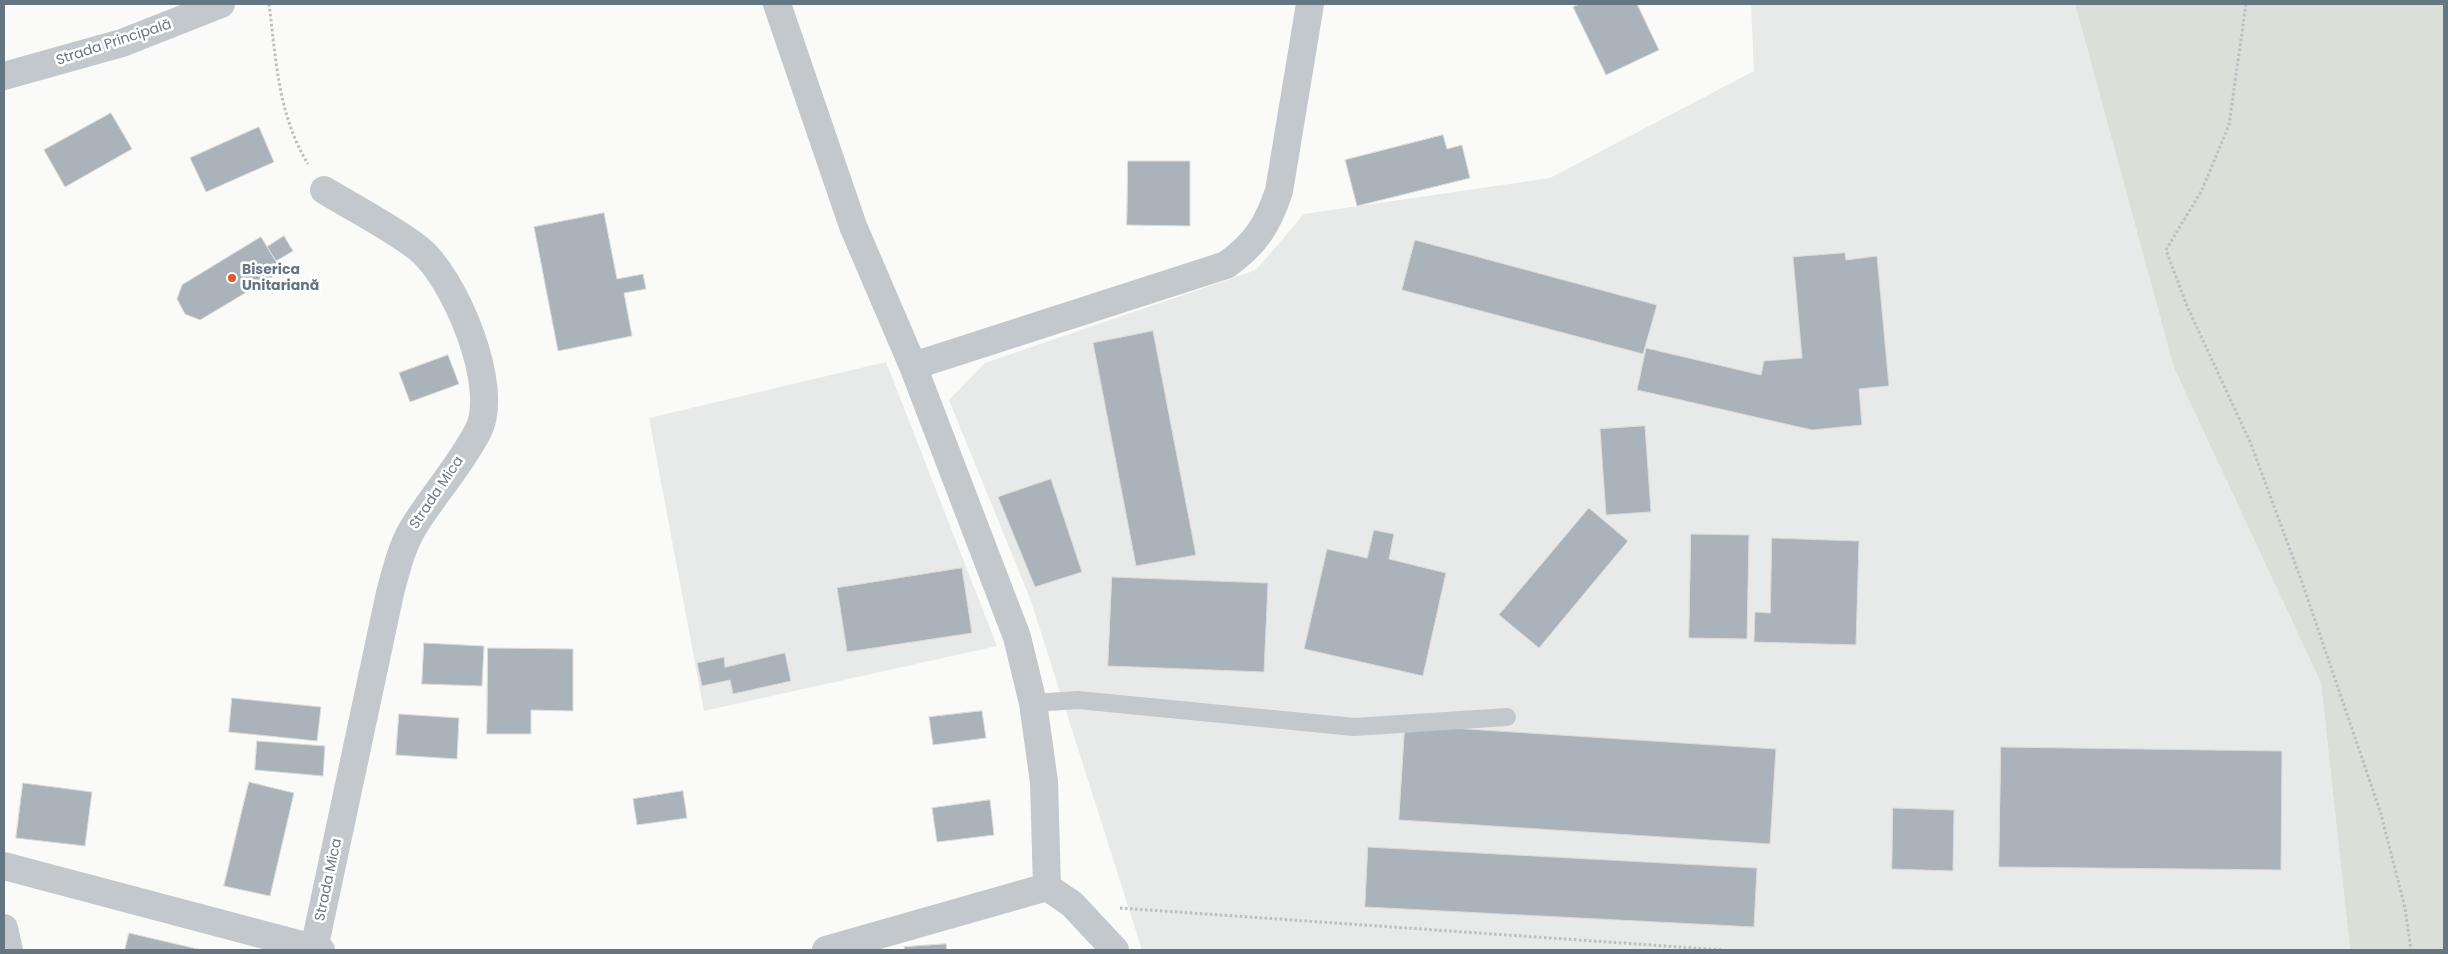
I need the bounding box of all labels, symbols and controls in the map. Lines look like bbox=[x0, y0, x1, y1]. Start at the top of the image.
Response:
street label: Strada Principală bbox=[54, 16, 174, 70]
place label: Biserica Unitariană bbox=[242, 262, 319, 294]
marker: Biserica Unitariană bbox=[226, 272, 238, 284]
street label: Strada Mica bbox=[407, 453, 467, 533]
street label: Strada Mica bbox=[312, 837, 346, 923]

